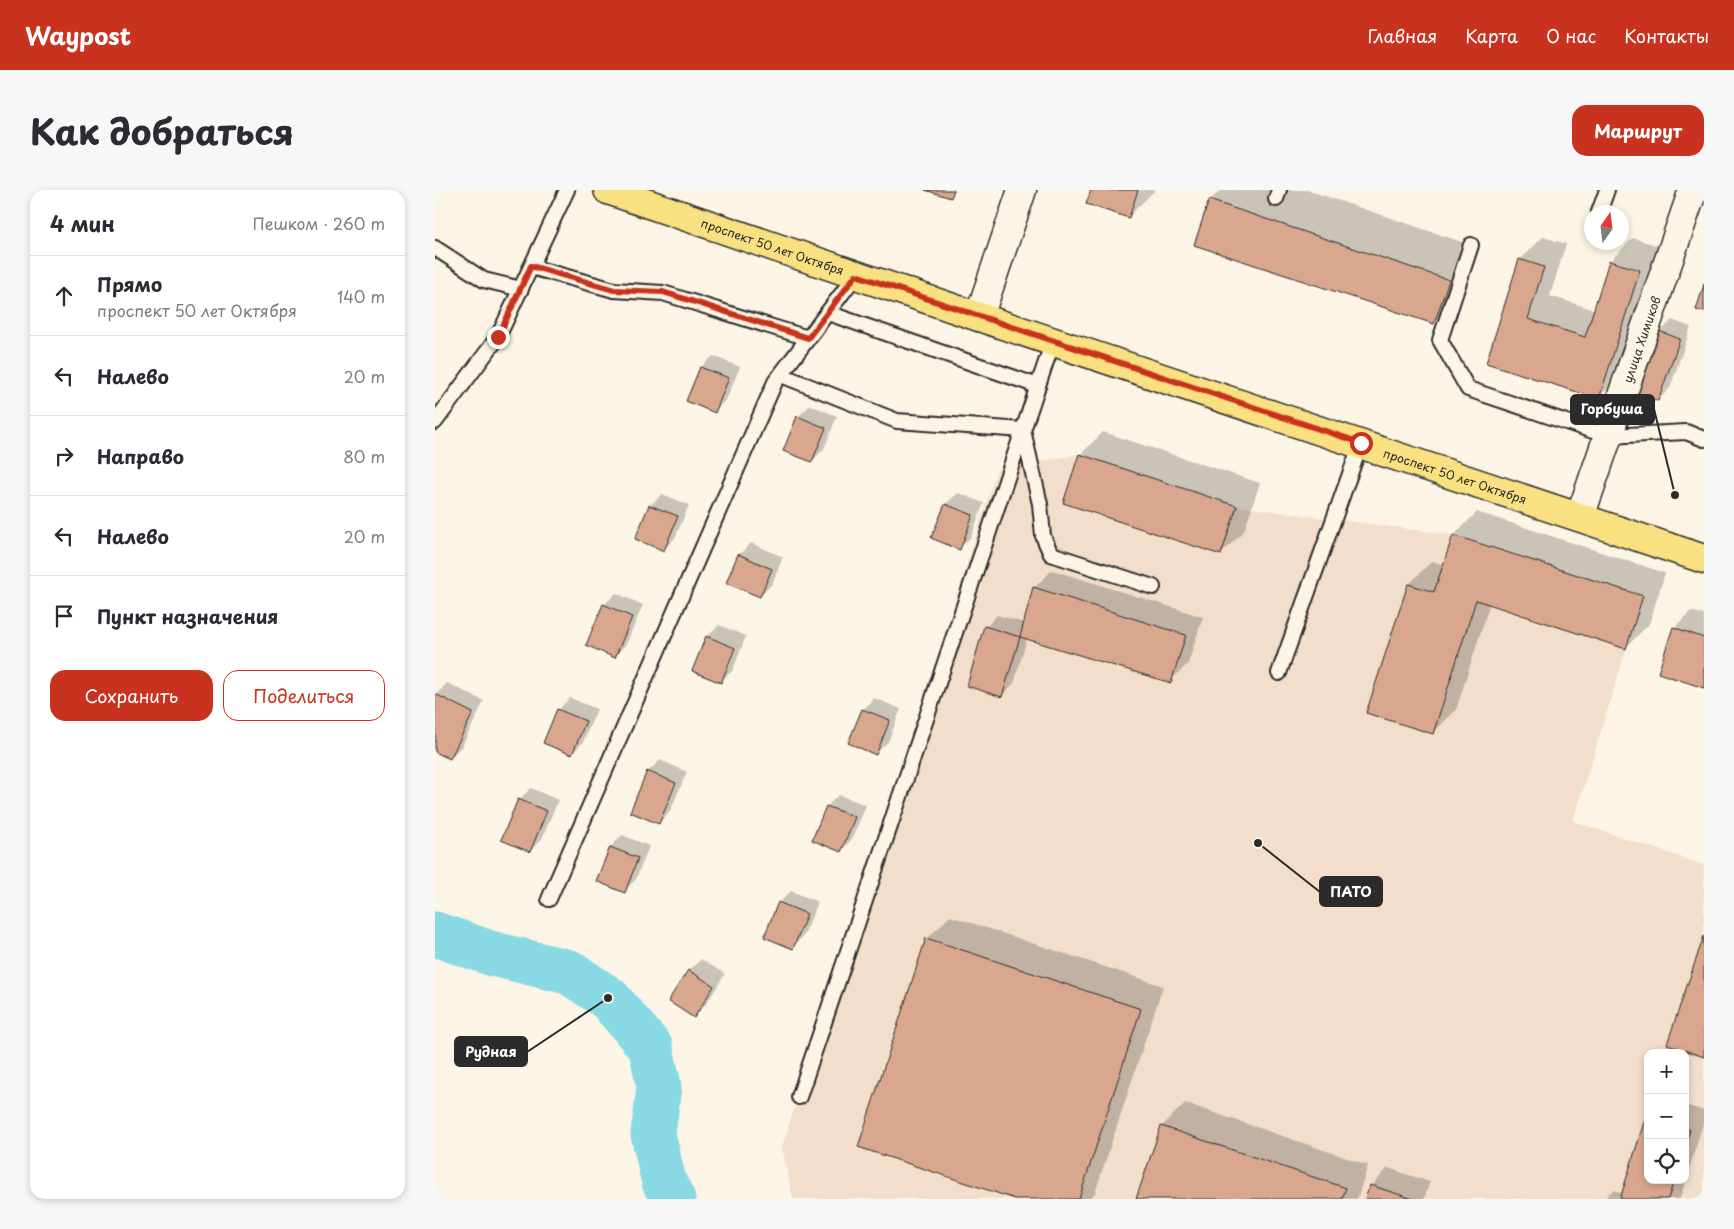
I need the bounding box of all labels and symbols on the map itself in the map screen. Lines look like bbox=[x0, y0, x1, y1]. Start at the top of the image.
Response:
north arrow bbox=[1584, 205, 1629, 250]
street label: проспект 50 лет Октября bbox=[699, 214, 847, 279]
street label: улица Химиков bbox=[1618, 293, 1665, 385]
route end bbox=[487, 326, 510, 349]
callout: Горбуша bbox=[1571, 395, 1654, 424]
text: Горбуша bbox=[1581, 398, 1644, 419]
route start bbox=[1350, 432, 1373, 455]
street label: проспект 50 лет Октября bbox=[1381, 444, 1529, 508]
callout: ПАТО bbox=[1320, 877, 1382, 906]
text: ПАТО bbox=[1330, 881, 1372, 902]
callout: Рудная bbox=[455, 1037, 527, 1066]
text: Рудная bbox=[465, 1041, 517, 1062]

